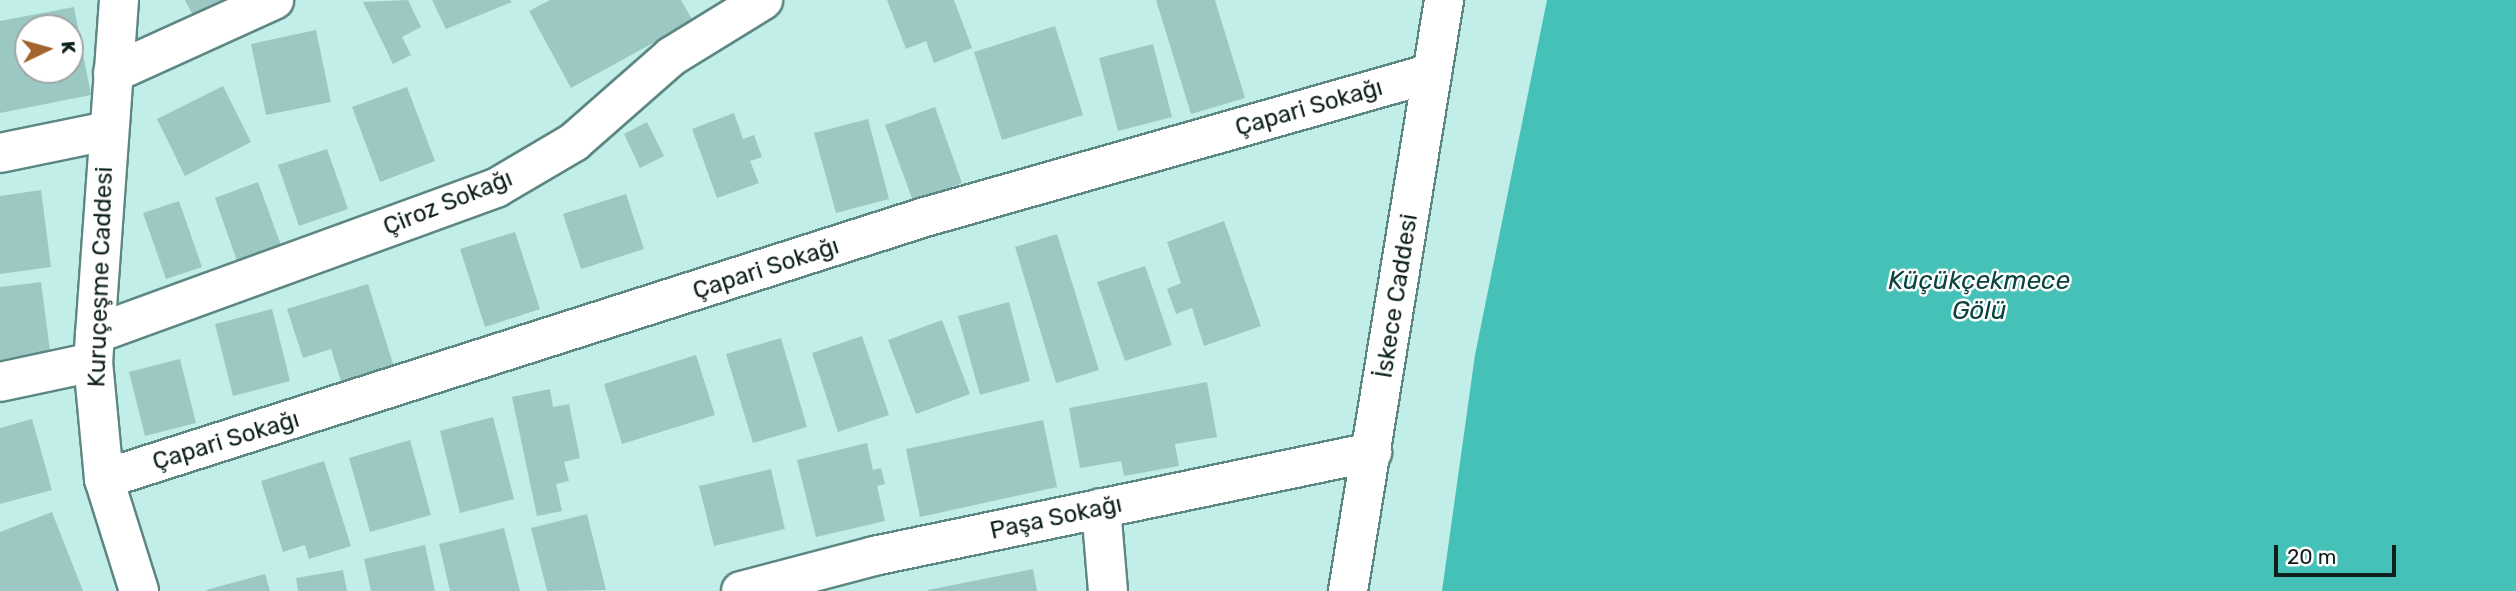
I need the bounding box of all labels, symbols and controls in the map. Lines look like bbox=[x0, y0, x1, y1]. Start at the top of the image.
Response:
north arrow bbox=[14, 14, 84, 84]
text: K bbox=[56, 40, 80, 55]
street label: Çapari Sokağı bbox=[1232, 73, 1386, 143]
street label: Çiroz Sokağı bbox=[379, 164, 517, 242]
street label: Kuruçeşme Caddesi bbox=[83, 166, 119, 388]
street label: İskece Caddesi bbox=[1370, 212, 1424, 380]
street label: Çapari Sokağı bbox=[689, 232, 843, 306]
water label: Küçükçekmece Gölü bbox=[1888, 265, 2070, 326]
street label: Çapari Sokağı bbox=[149, 405, 303, 477]
street label: Paşa Sokağı bbox=[987, 490, 1125, 546]
scale bar bbox=[2278, 532, 2400, 576]
text: 20 m bbox=[2287, 544, 2336, 569]

